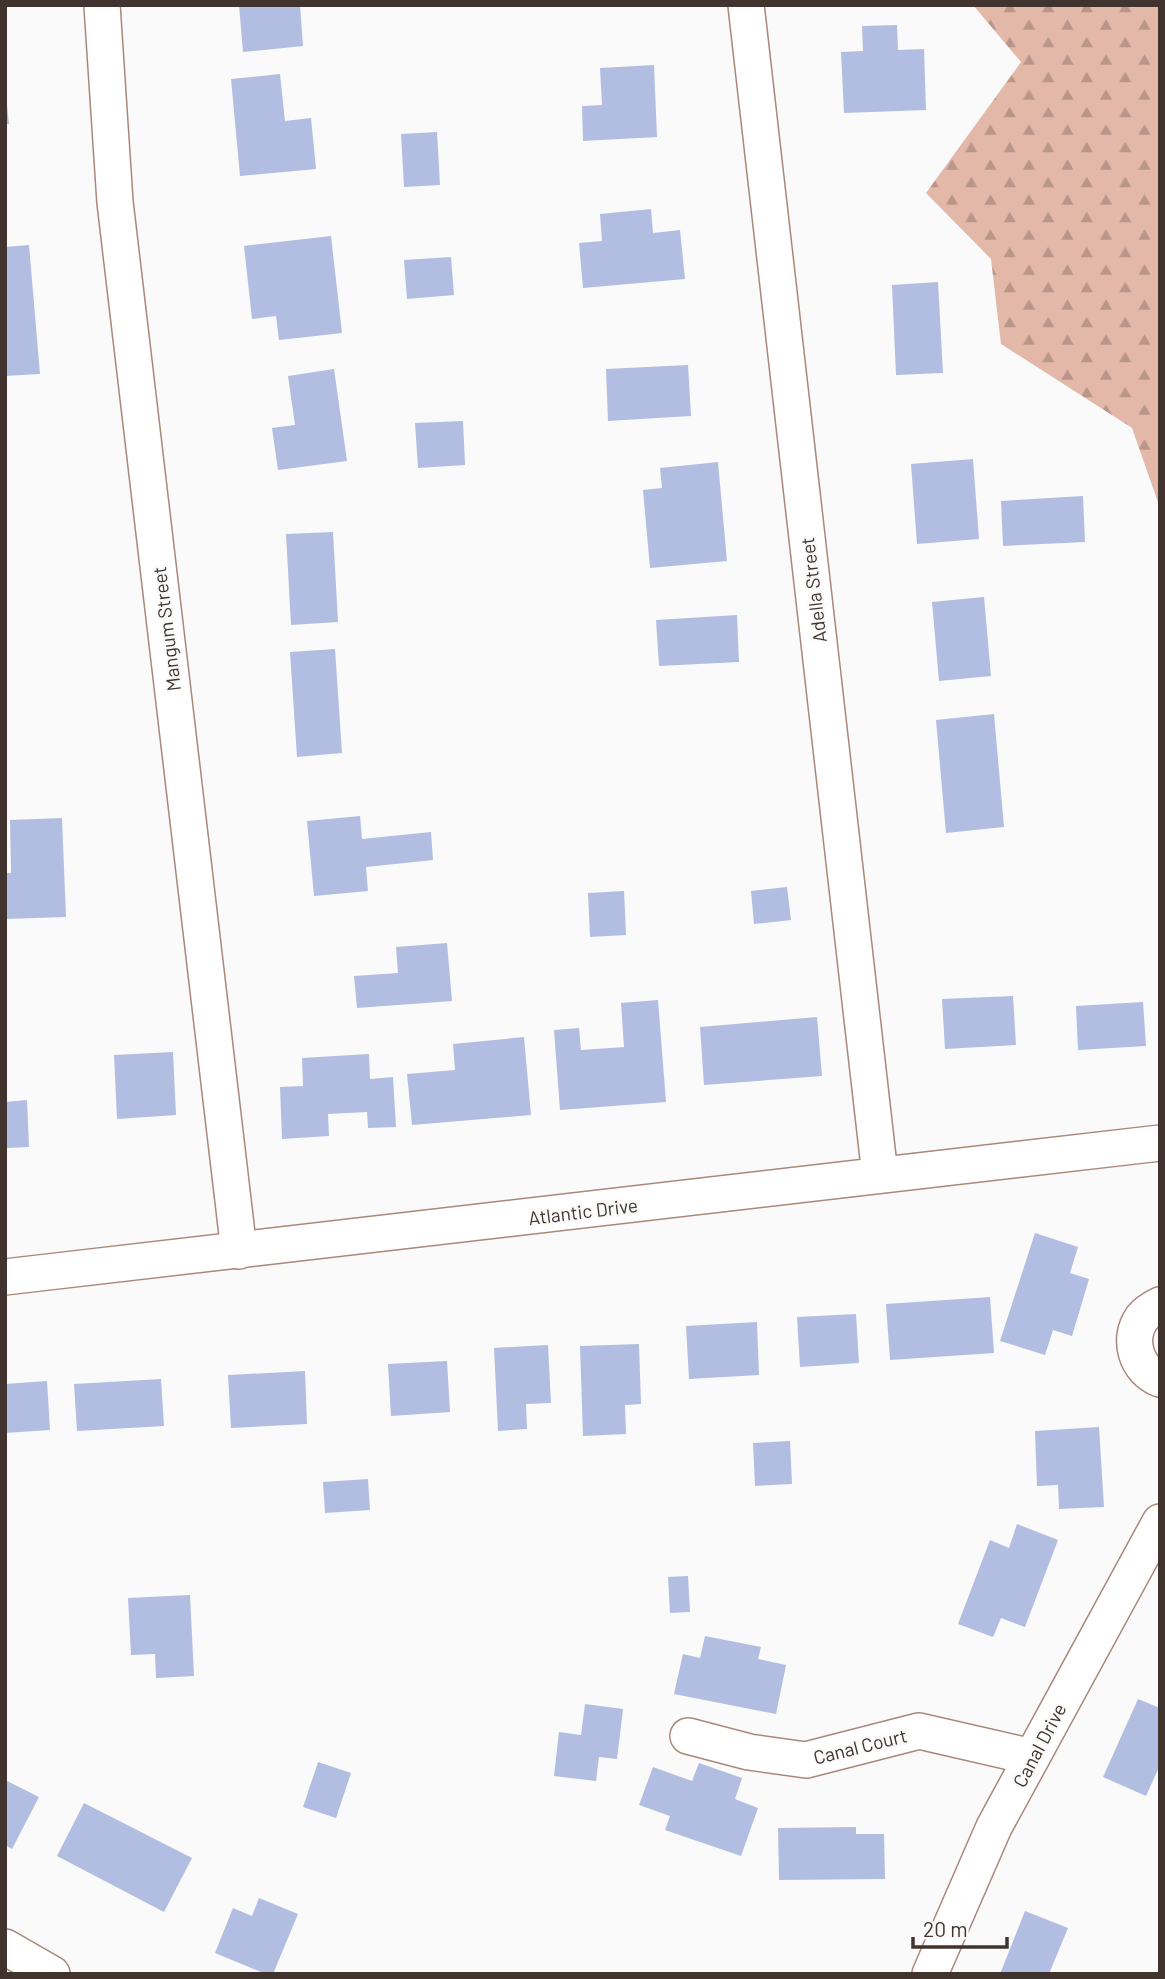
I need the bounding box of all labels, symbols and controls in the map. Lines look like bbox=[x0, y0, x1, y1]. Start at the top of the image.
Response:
street label: Adella Street bbox=[795, 536, 831, 644]
street label: Mangum Street bbox=[147, 565, 185, 693]
street label: Atlantic Drive bbox=[527, 1193, 639, 1229]
street label: Canal Drive bbox=[1007, 1699, 1071, 1791]
street label: Canal Court bbox=[811, 1723, 909, 1769]
scale bar bbox=[913, 1906, 1007, 1950]
text: 20 m bbox=[923, 1916, 968, 1941]

